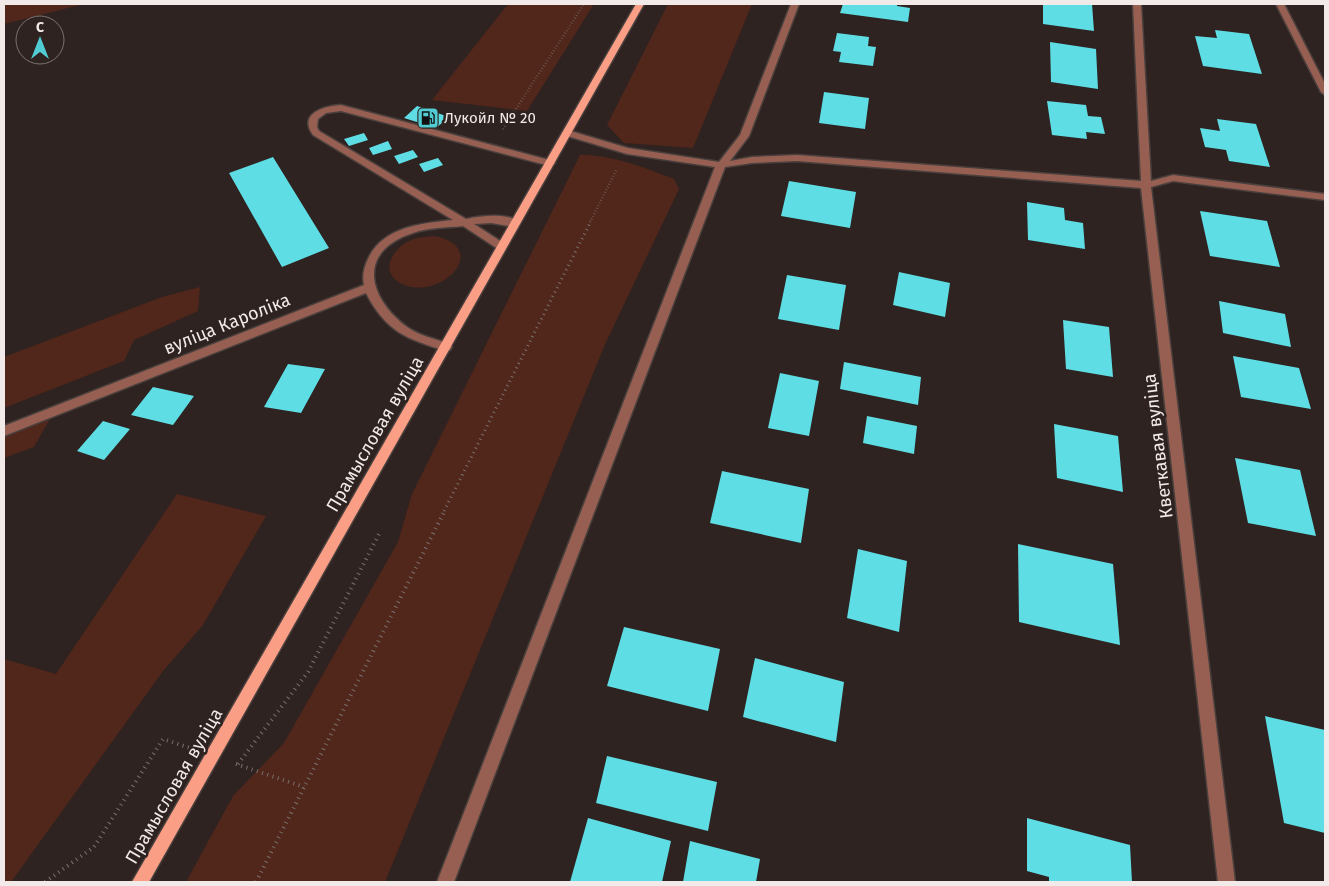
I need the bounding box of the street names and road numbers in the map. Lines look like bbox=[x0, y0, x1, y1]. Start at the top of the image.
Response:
street label: вуліца Кароліка bbox=[160, 289, 294, 359]
street label: Прамысловая вуліца bbox=[321, 352, 429, 516]
street label: Кветкавая вуліца bbox=[1138, 372, 1178, 520]
street label: Прамысловая вуліца bbox=[120, 704, 228, 868]

